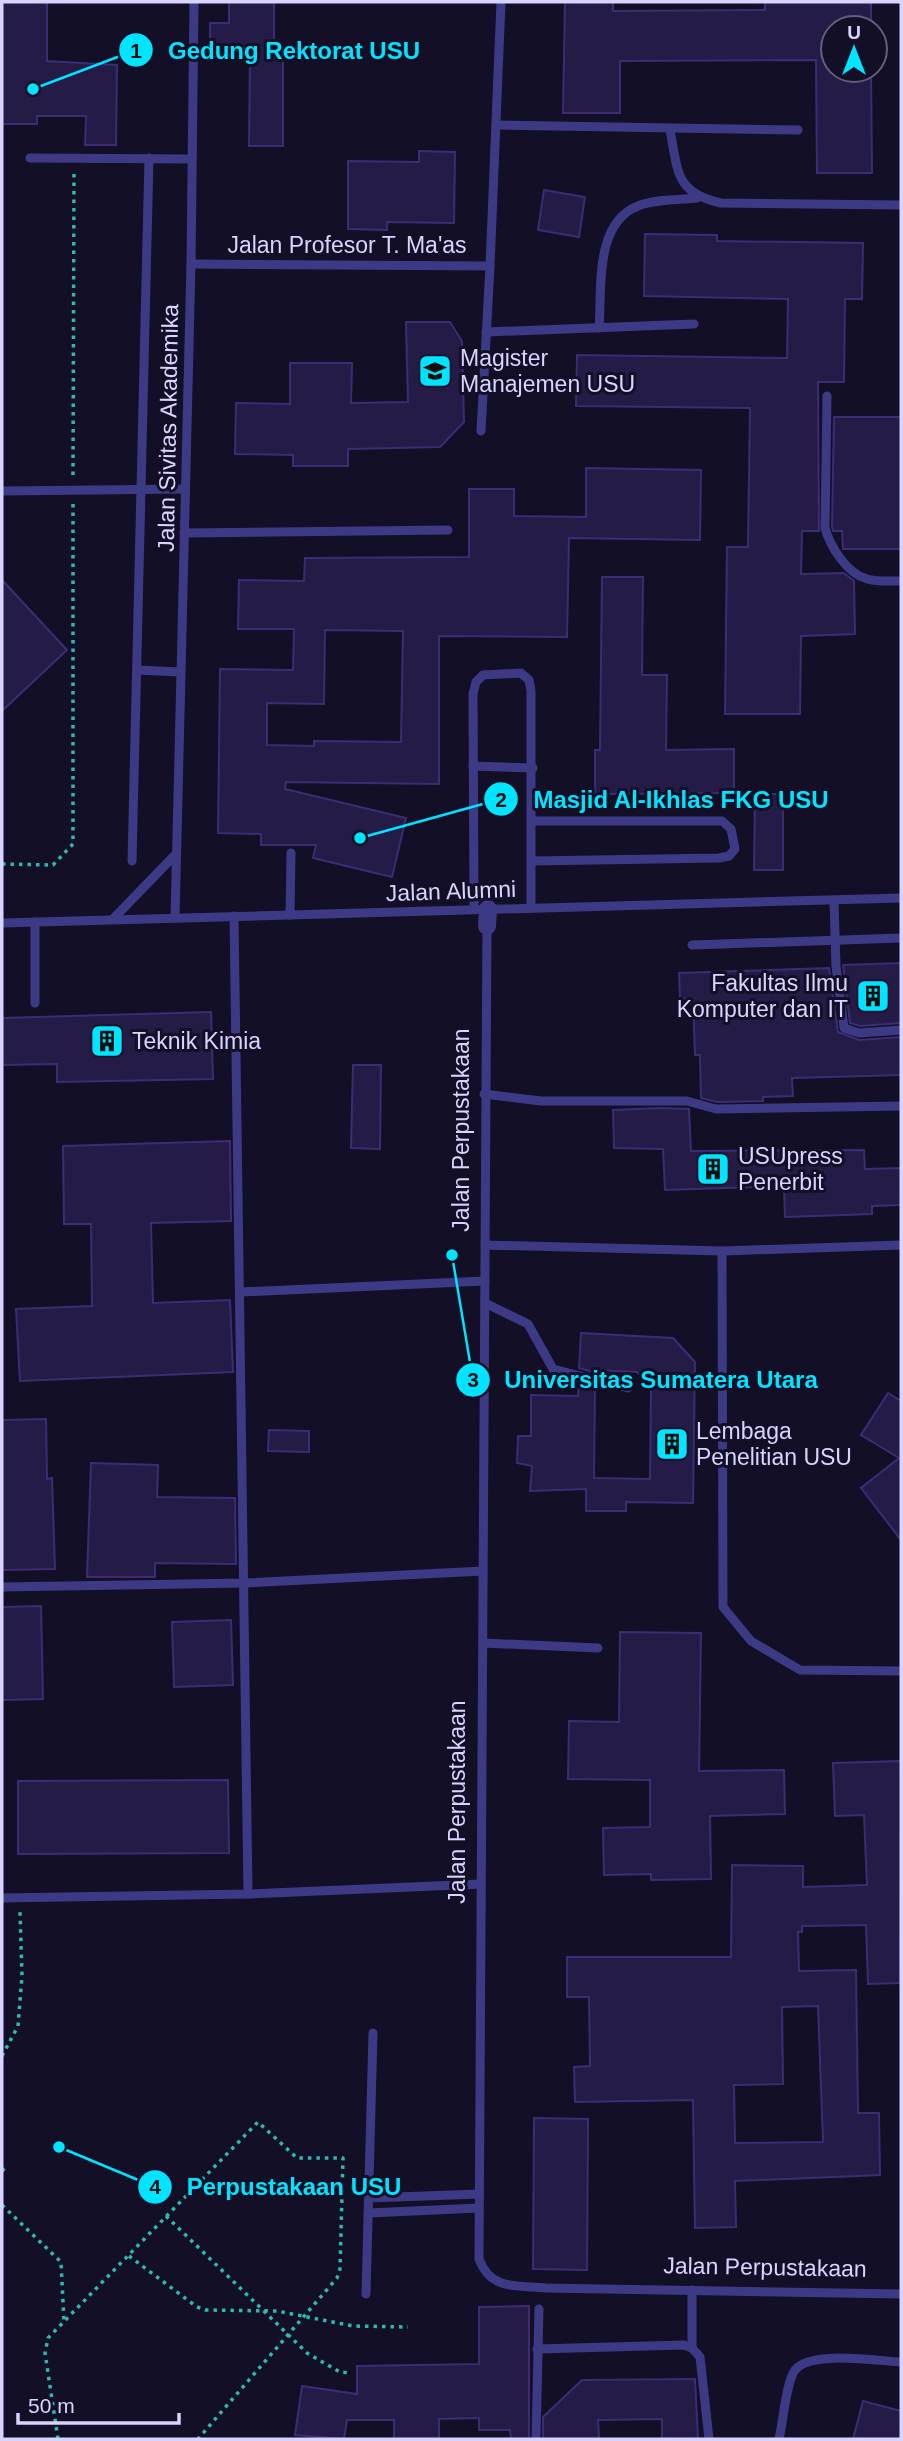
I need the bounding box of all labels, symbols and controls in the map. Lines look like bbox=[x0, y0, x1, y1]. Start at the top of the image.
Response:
north arrow bbox=[819, 14, 889, 84]
text: U bbox=[847, 22, 861, 43]
callout: Gedung Rektorat USU bbox=[119, 28, 434, 73]
text: Gedung Rektorat USU bbox=[168, 37, 420, 64]
text: 1 bbox=[130, 39, 142, 62]
street label: Jalan Profesor T. Ma'as bbox=[227, 232, 467, 258]
street label: Jalan Sivitas Akademika bbox=[153, 304, 183, 552]
place label: Magister Manajemen USU bbox=[460, 345, 635, 397]
school or university icon: Magister Manajemen USU bbox=[416, 352, 454, 390]
callout: Masjid Al-Ikhlas FKG USU bbox=[484, 777, 843, 822]
text: Masjid Al-Ikhlas FKG USU bbox=[533, 786, 829, 813]
text: 2 bbox=[495, 788, 507, 811]
street label: Jalan Alumni bbox=[385, 876, 517, 906]
place label: Fakultas Ilmu Komputer dan IT bbox=[677, 970, 848, 1022]
building icon: Fakultas Ilmu Komputer dan IT bbox=[854, 977, 892, 1015]
building icon: Teknik Kimia bbox=[88, 1022, 126, 1060]
place label: Teknik Kimia bbox=[132, 1028, 261, 1054]
street label: Jalan Perpustakaan bbox=[448, 1028, 474, 1232]
place label: USUpress Penerbit bbox=[738, 1143, 843, 1195]
building icon: USUpress Penerbit bbox=[694, 1150, 732, 1188]
callout: Universitas Sumatera Utara bbox=[455, 1357, 832, 1402]
text: Universitas Sumatera Utara bbox=[504, 1366, 818, 1393]
text: 3 bbox=[467, 1368, 479, 1391]
place label: Lembaga Penelitian USU bbox=[696, 1418, 852, 1470]
building icon: Lembaga Penelitian USU bbox=[653, 1425, 691, 1463]
street label: Jalan Perpustakaan bbox=[444, 1700, 470, 1904]
callout: Perpustakaan USU bbox=[138, 2165, 415, 2210]
text: Perpustakaan USU bbox=[187, 2173, 401, 2200]
text: 4 bbox=[149, 2175, 161, 2198]
street label: Jalan Perpustakaan bbox=[663, 2252, 867, 2282]
scale bar bbox=[18, 2382, 178, 2426]
text: 50 m bbox=[28, 2394, 75, 2417]

